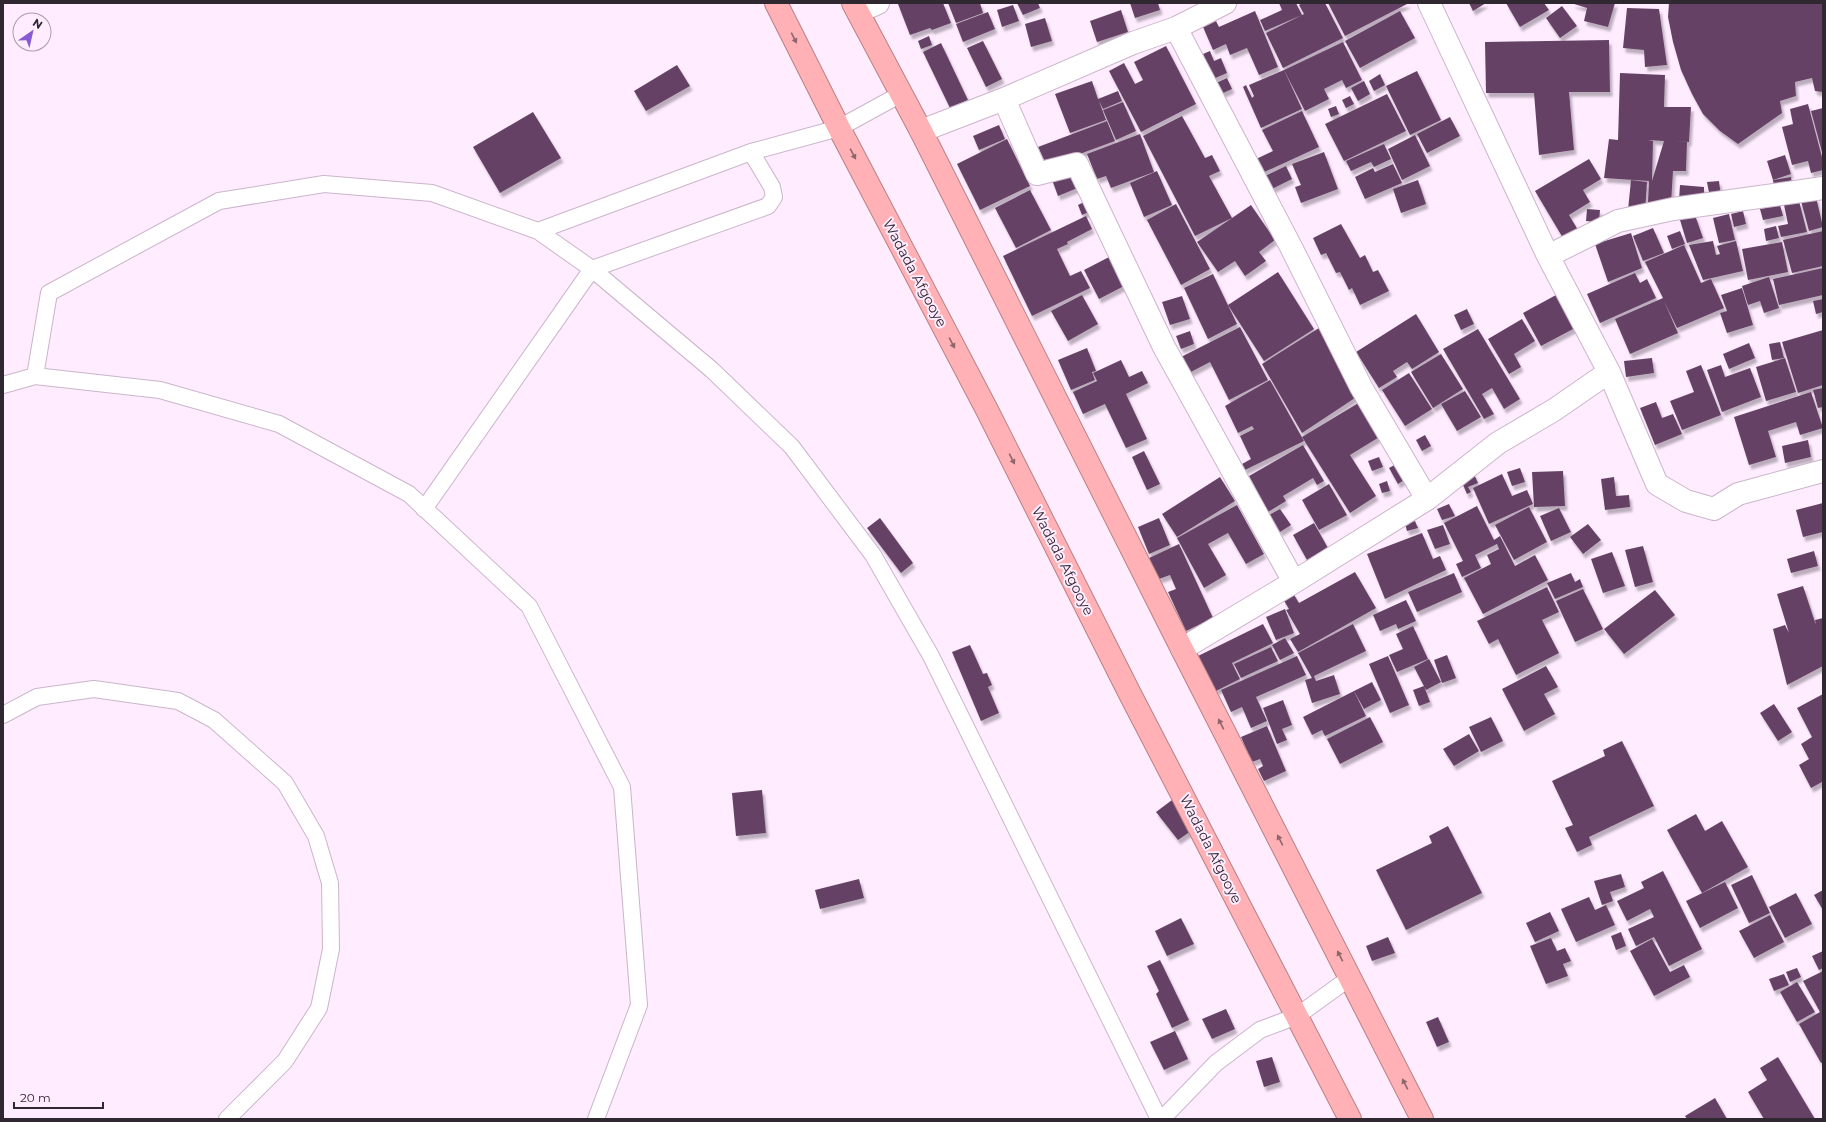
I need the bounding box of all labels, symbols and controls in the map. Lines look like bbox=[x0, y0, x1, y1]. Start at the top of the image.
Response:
north arrow bbox=[12, 12, 52, 52]
text: N bbox=[30, 15, 45, 32]
one-way arrow bbox=[791, 32, 797, 44]
one-way arrow bbox=[849, 148, 856, 160]
street label: Wadada Afgooye bbox=[879, 216, 951, 330]
one-way arrow bbox=[949, 337, 955, 349]
one-way arrow bbox=[1009, 453, 1015, 464]
street label: Wadada Afgooye bbox=[1028, 504, 1098, 618]
one-way arrow bbox=[1218, 719, 1224, 730]
street label: Wadada Afgooye bbox=[1176, 792, 1246, 906]
one-way arrow bbox=[1277, 834, 1284, 846]
one-way arrow bbox=[1337, 950, 1343, 961]
one-way arrow bbox=[1402, 1078, 1408, 1090]
scale bar bbox=[14, 1084, 103, 1110]
text: 20 m bbox=[20, 1090, 51, 1105]

